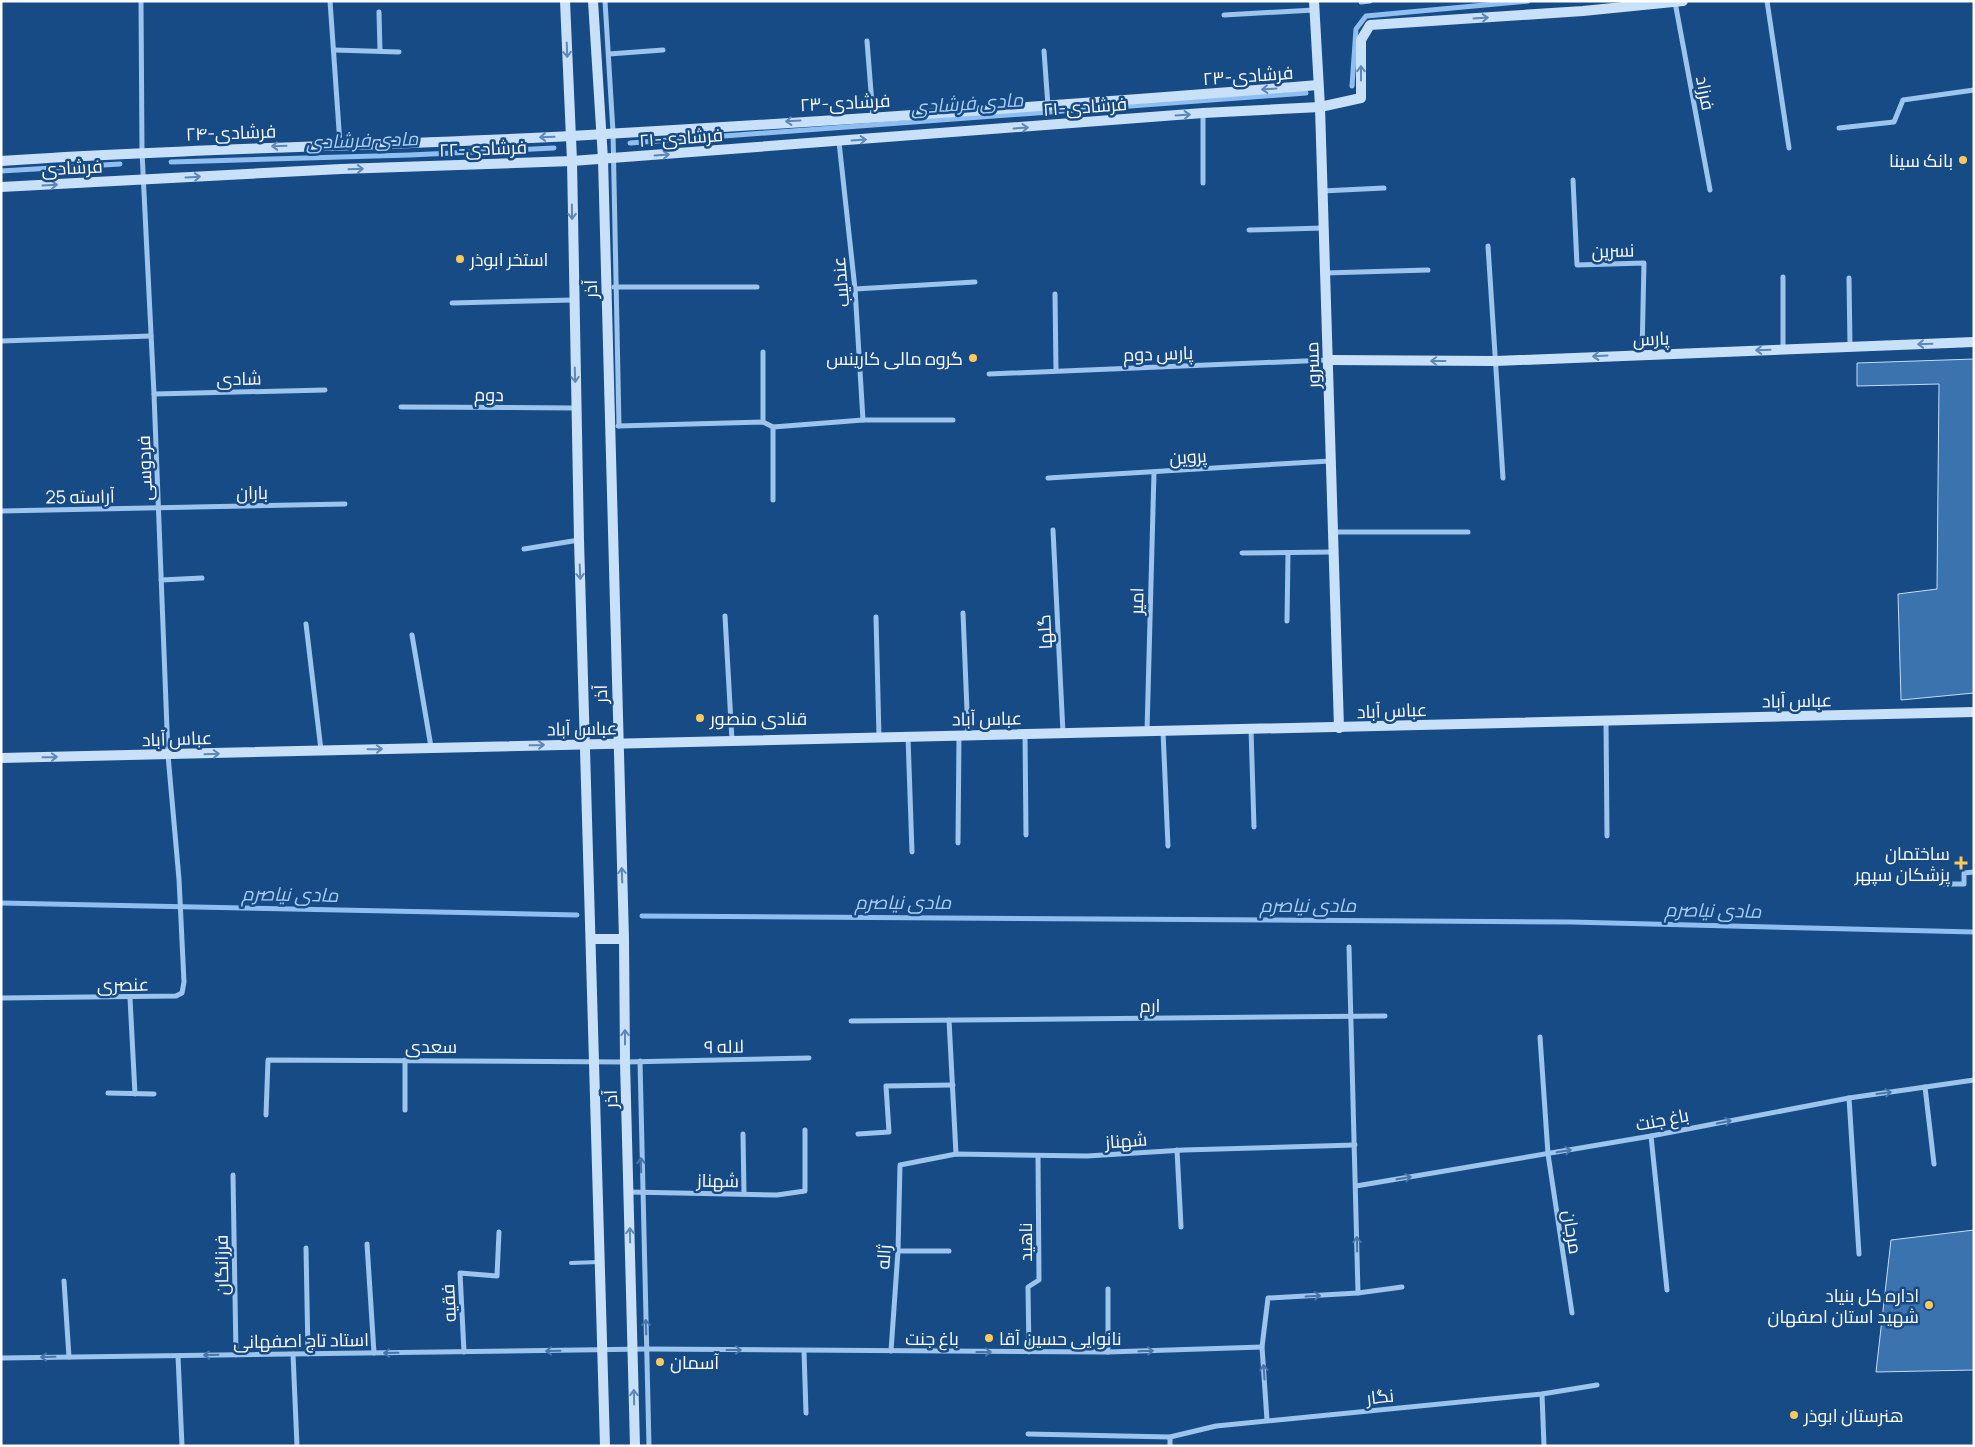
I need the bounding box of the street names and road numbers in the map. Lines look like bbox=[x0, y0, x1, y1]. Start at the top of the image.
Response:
street label: ۲۳-فرشادی bbox=[1202, 60, 1294, 90]
street label: فرزاد bbox=[1691, 74, 1721, 112]
street label: ۲۳-فرشادی bbox=[799, 88, 891, 116]
street label: ۲۱-فرشادی bbox=[1042, 91, 1128, 121]
street label: ۲۴-فرشادی bbox=[185, 118, 277, 146]
street label: ۲۱-فرشادی bbox=[638, 122, 724, 152]
street label: ۲۲-فرشادی bbox=[439, 134, 527, 162]
street label: فرشادی bbox=[41, 153, 103, 181]
street label: نسرین bbox=[1591, 237, 1635, 263]
street label: عندلیب bbox=[826, 256, 854, 308]
street label: آذر bbox=[578, 280, 602, 299]
street label: پارس bbox=[1632, 325, 1670, 352]
street label: پارس دوم bbox=[1123, 340, 1194, 367]
street label: مسرور bbox=[1299, 341, 1325, 390]
street label: شادی bbox=[216, 366, 262, 390]
street label: دوم bbox=[474, 382, 504, 407]
street label: فردوسی bbox=[131, 435, 157, 501]
street label: پروین bbox=[1169, 443, 1208, 470]
street label: باران bbox=[236, 480, 268, 504]
street label: آراسته 25 bbox=[45, 483, 115, 509]
street label: امیر bbox=[1123, 587, 1148, 616]
street label: گلها bbox=[1031, 614, 1057, 650]
street label: آذر bbox=[588, 685, 612, 704]
street label: عباس آباد bbox=[1762, 687, 1832, 713]
street label: عباس آباد bbox=[1356, 697, 1428, 723]
street label: عباس آباد bbox=[952, 705, 1022, 731]
street label: عباس آباد bbox=[547, 715, 617, 741]
street label: عباس آباد bbox=[141, 725, 213, 751]
street label: عنصری bbox=[97, 972, 149, 996]
street label: ارم bbox=[1140, 993, 1160, 1018]
street label: سعدی bbox=[405, 1034, 457, 1058]
street label: ۹ لاله bbox=[704, 1034, 744, 1058]
street label: آذر bbox=[598, 1089, 622, 1110]
street label: باغ جنت bbox=[1633, 1102, 1691, 1137]
street label: شهناز bbox=[1103, 1127, 1148, 1154]
street label: شهناز bbox=[696, 1168, 739, 1192]
street label: مرجان bbox=[1558, 1208, 1588, 1256]
street label: ناهید bbox=[1013, 1222, 1037, 1262]
street label: فرزانگان bbox=[208, 1234, 234, 1296]
street label: ژاله bbox=[870, 1244, 896, 1270]
street label: فقیه bbox=[435, 1283, 461, 1323]
street label: باغ جنت bbox=[905, 1326, 959, 1351]
street label: استاد تاج اصفهانی bbox=[233, 1327, 369, 1354]
street label: نگار bbox=[1364, 1383, 1395, 1409]

